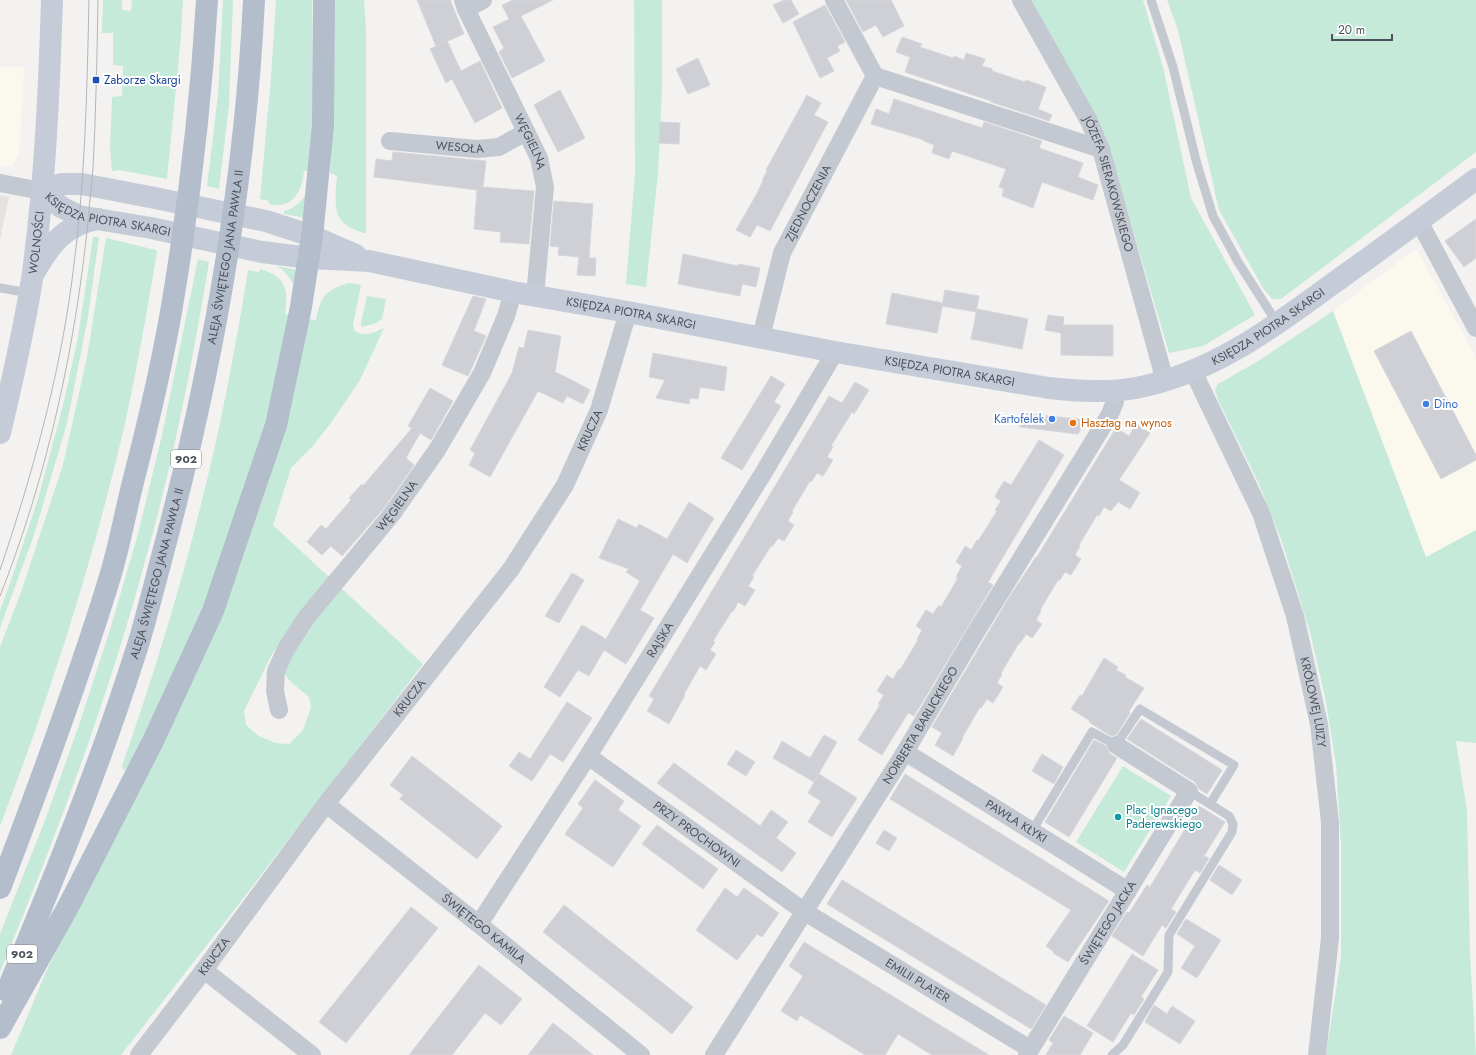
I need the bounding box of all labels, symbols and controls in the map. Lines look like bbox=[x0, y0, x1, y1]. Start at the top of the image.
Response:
scale bar bbox=[1332, 16, 1392, 42]
text: 20 m bbox=[1338, 21, 1365, 39]
place label: Zaborze Skargi bbox=[104, 71, 181, 89]
marker: Zaborze Skargi bbox=[91, 75, 101, 85]
street label: WĘGIELNA bbox=[510, 111, 550, 171]
street label: JÓZEFA SIERAKOWSKIEGO bbox=[1078, 111, 1138, 254]
street label: WESOŁA bbox=[435, 136, 485, 158]
street label: ZJEDNOCZENIA bbox=[781, 161, 836, 245]
street label: ALEJA ŚWIĘTEGO JANA PAWŁA II bbox=[203, 169, 248, 346]
street label: KSIĘDZA PIOTRA SKARGI bbox=[41, 188, 172, 241]
street label: WOLNOŚCI bbox=[24, 210, 49, 275]
street label: KSIĘDZA PIOTRA SKARGI bbox=[1208, 284, 1329, 370]
street label: KSIĘDZA PIOTRA SKARGI bbox=[565, 292, 697, 334]
street label: KSIĘDZA PIOTRA SKARGI bbox=[883, 351, 1016, 391]
place label: Dino bbox=[1434, 395, 1459, 413]
marker: Dino bbox=[1421, 399, 1431, 409]
street label: KRUCZA bbox=[573, 407, 607, 454]
place label: Kartofelek bbox=[994, 410, 1045, 428]
marker: Kartofelek bbox=[1047, 414, 1057, 424]
place label: Hasztag na wynos bbox=[1081, 414, 1172, 432]
marker: Hasztag na wynos bbox=[1068, 418, 1078, 428]
road number: 902 bbox=[171, 450, 201, 468]
street label: WĘGIELNA bbox=[372, 476, 422, 536]
street label: ALEJA ŚWIĘTEGO JANA PAWŁA II bbox=[125, 486, 188, 661]
street label: RAJSKA bbox=[642, 618, 678, 661]
street label: KRÓLOWEJ LUIZY bbox=[1295, 655, 1331, 748]
street label: NORBERTA BARLICKIEGO bbox=[878, 663, 963, 788]
street label: KRUCZA bbox=[389, 675, 430, 721]
street label: PAWŁA KŁYKI bbox=[982, 795, 1050, 847]
street label: PRZY PROCHOWNI bbox=[650, 797, 744, 872]
place label: Plac Ignacego Paderewskiego bbox=[1126, 801, 1202, 833]
marker: Plac Ignacego Paderewskiego bbox=[1113, 812, 1123, 822]
street label: ŚWIĘTEGO JACKA bbox=[1075, 877, 1141, 969]
street label: ŚWIĘTEGO KAMILA bbox=[438, 889, 530, 968]
street label: KRUCZA bbox=[194, 933, 234, 979]
road number: 902 bbox=[7, 945, 37, 963]
street label: EMILII PLATER bbox=[882, 954, 953, 1007]

